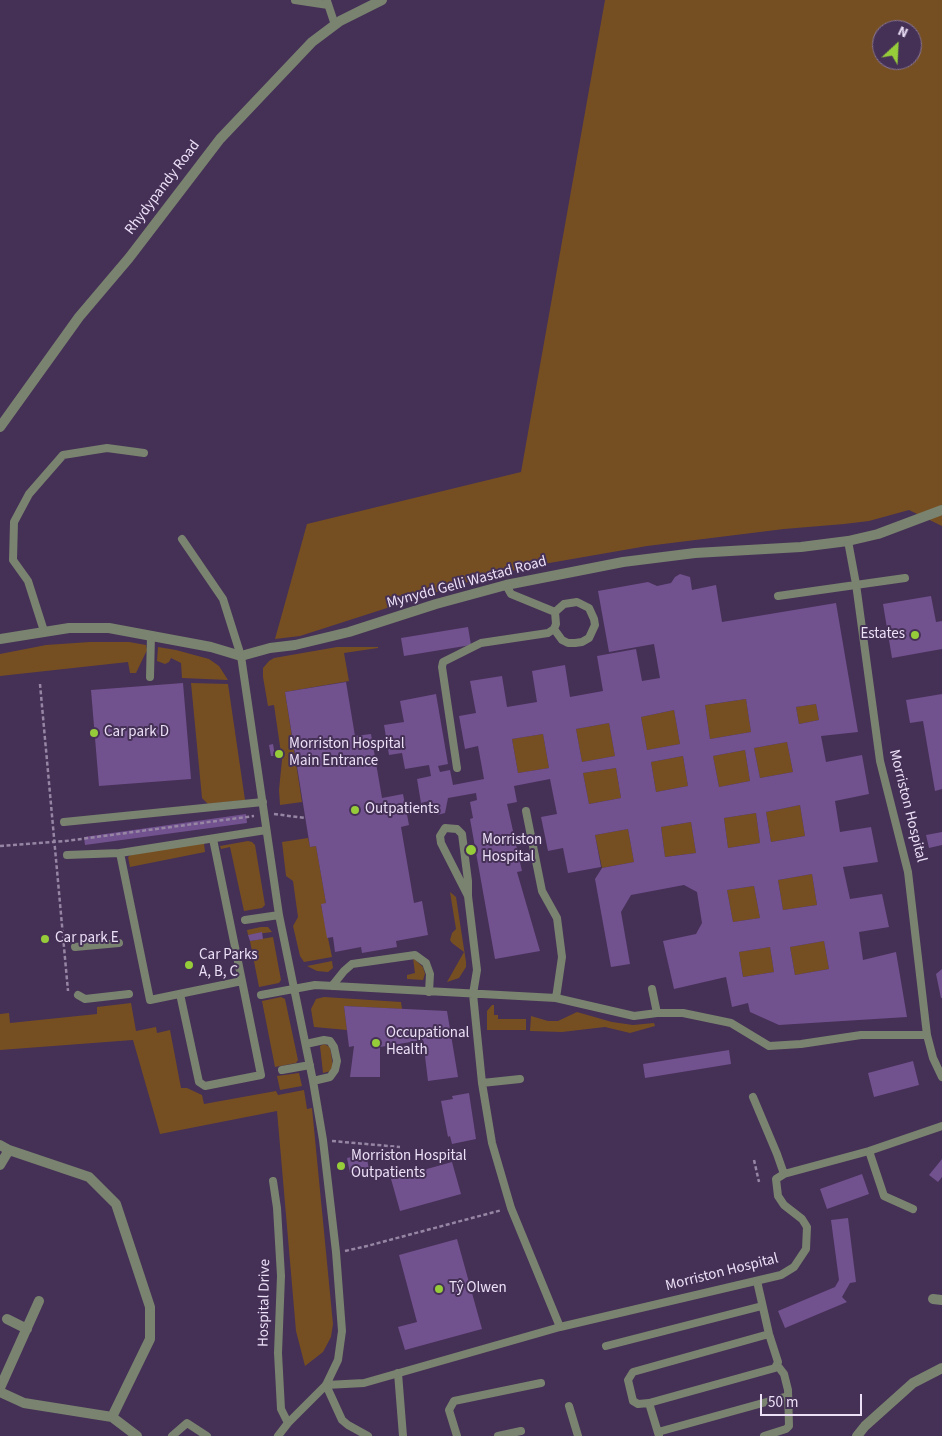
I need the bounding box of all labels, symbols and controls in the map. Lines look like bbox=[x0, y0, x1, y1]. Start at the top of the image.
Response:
north arrow bbox=[872, 20, 922, 70]
text: N bbox=[894, 21, 911, 43]
street label: Rhydypandy Road bbox=[122, 137, 204, 239]
street label: Mynydd Gelli Wastad Road bbox=[385, 553, 549, 613]
place label: Estates bbox=[860, 626, 905, 644]
marker: Estates bbox=[909, 629, 921, 641]
place label: Car park D bbox=[104, 724, 169, 742]
marker: Car park D bbox=[88, 727, 100, 739]
place label: Morriston Hospital Main Entrance bbox=[289, 736, 405, 771]
marker: Morriston Hospital Main Entrance bbox=[273, 748, 285, 760]
street label: Morriston Hospital bbox=[884, 748, 930, 864]
place label: Outpatients bbox=[365, 801, 439, 819]
marker: Outpatients bbox=[349, 804, 361, 816]
place label: Morriston Hospital bbox=[482, 832, 542, 867]
marker: Morriston Hospital bbox=[464, 843, 478, 857]
place label: Car park E bbox=[55, 930, 119, 948]
marker: Car park E bbox=[39, 933, 51, 945]
place label: Car Parks A, B, C bbox=[199, 947, 258, 982]
marker: Car Parks A, B, C bbox=[183, 959, 195, 971]
place label: Occupational Health bbox=[386, 1025, 469, 1060]
marker: Occupational Health bbox=[370, 1037, 382, 1049]
place label: Morriston Hospital Outpatients bbox=[351, 1148, 467, 1183]
marker: Morriston Hospital Outpatients bbox=[335, 1160, 347, 1172]
street label: Morriston Hospital bbox=[664, 1250, 780, 1296]
street label: Hospital Drive bbox=[255, 1259, 275, 1347]
place label: Tŷ Olwen bbox=[449, 1280, 507, 1298]
marker: Tŷ Olwen bbox=[433, 1283, 445, 1295]
scale bar bbox=[762, 1384, 864, 1416]
text: 50 m bbox=[768, 1392, 798, 1413]

